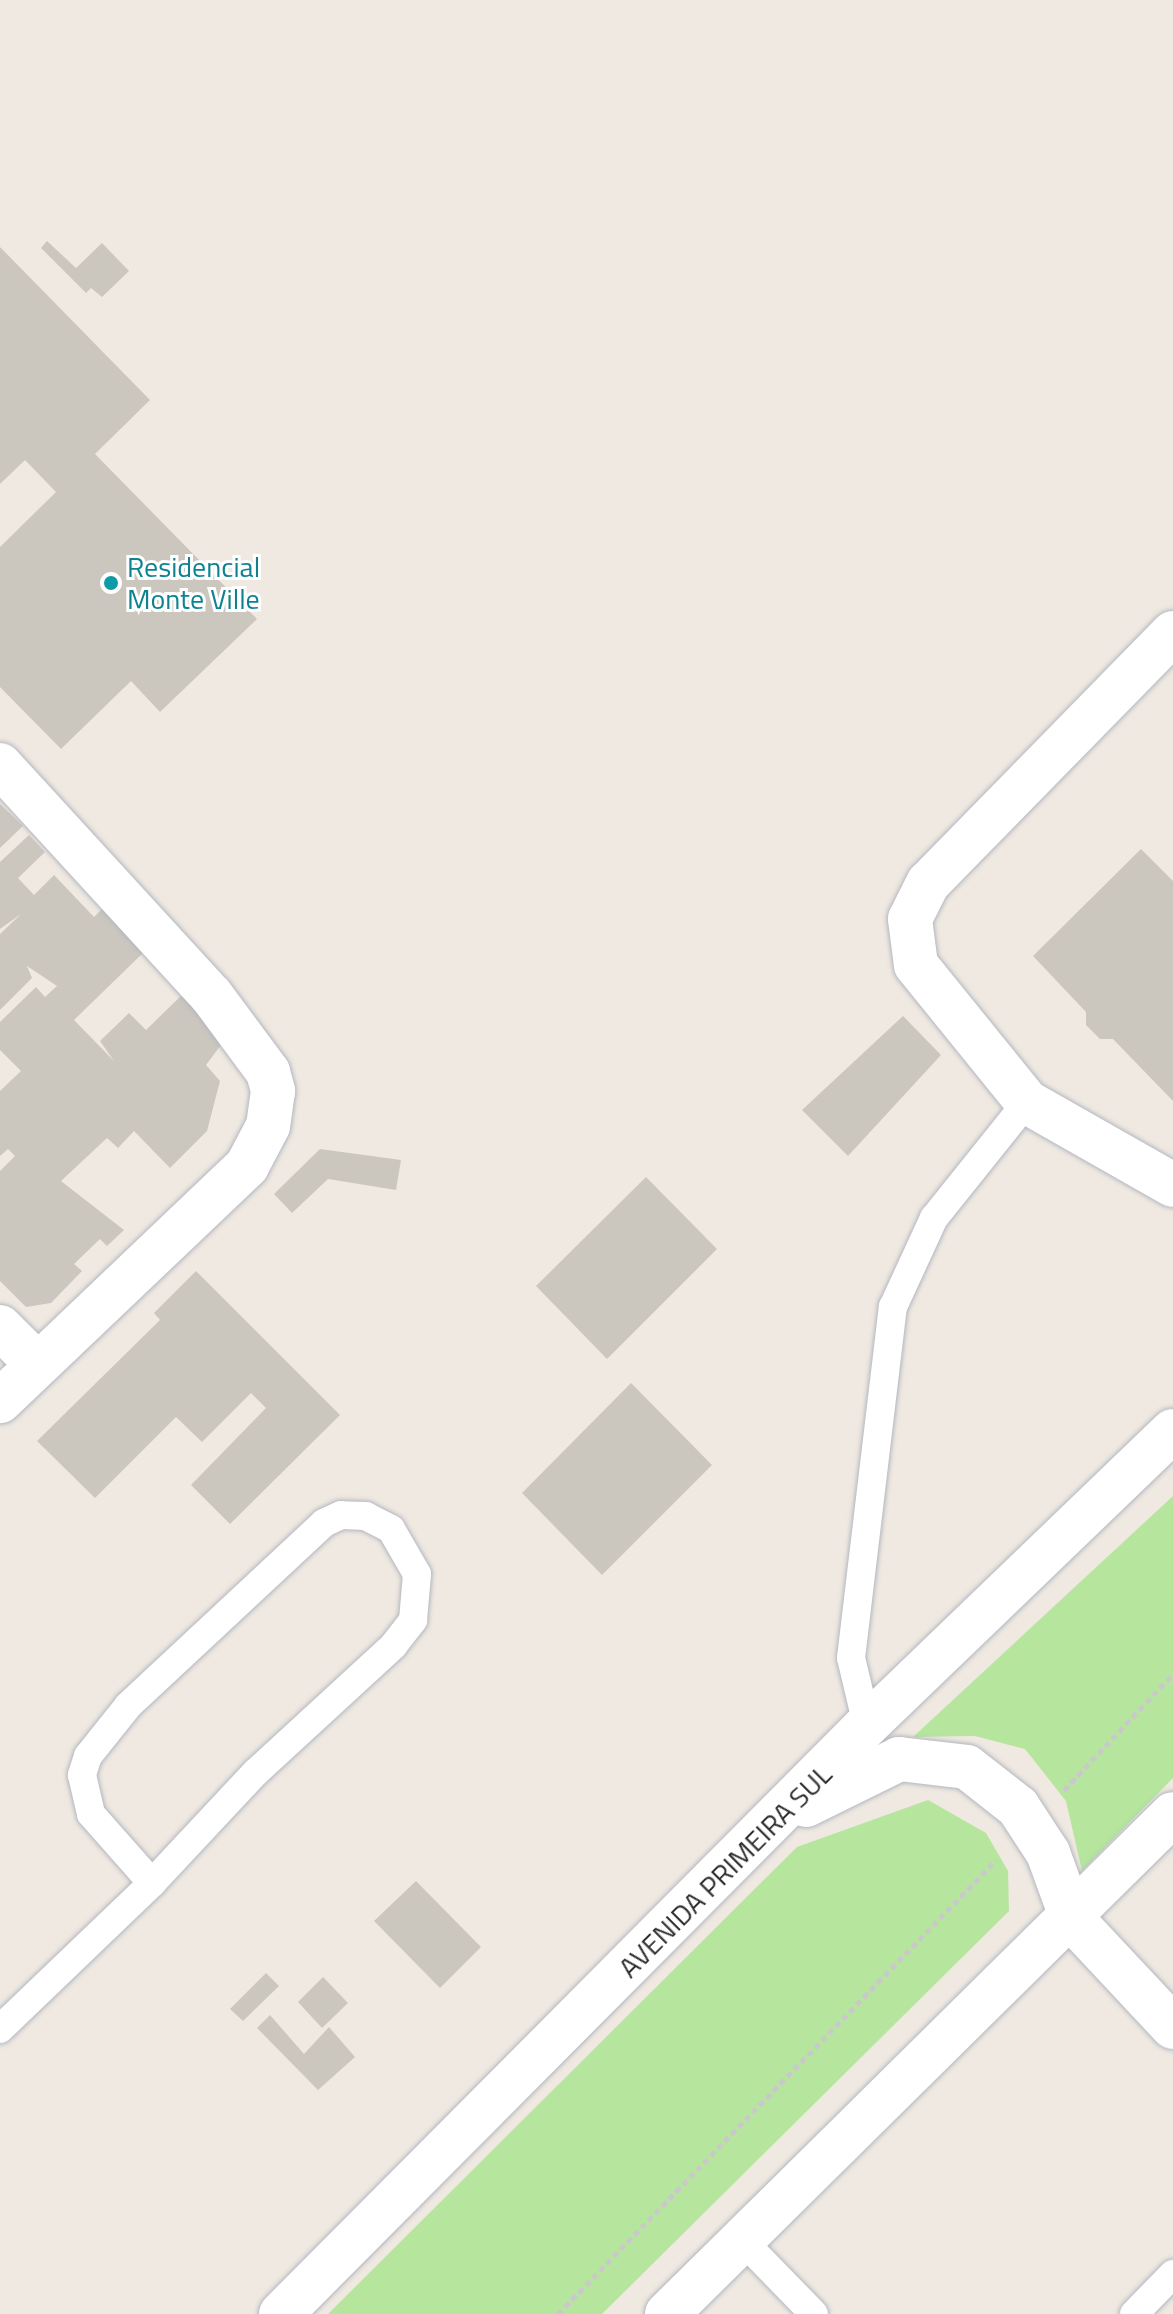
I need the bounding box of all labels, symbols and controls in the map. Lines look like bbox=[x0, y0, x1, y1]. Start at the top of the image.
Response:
place label: Residencial Monte Ville bbox=[127, 550, 260, 616]
marker: Residencial Monte Ville bbox=[102, 574, 120, 592]
street label: AVENIDA PRIMEIRA SUL bbox=[612, 1758, 838, 1984]

